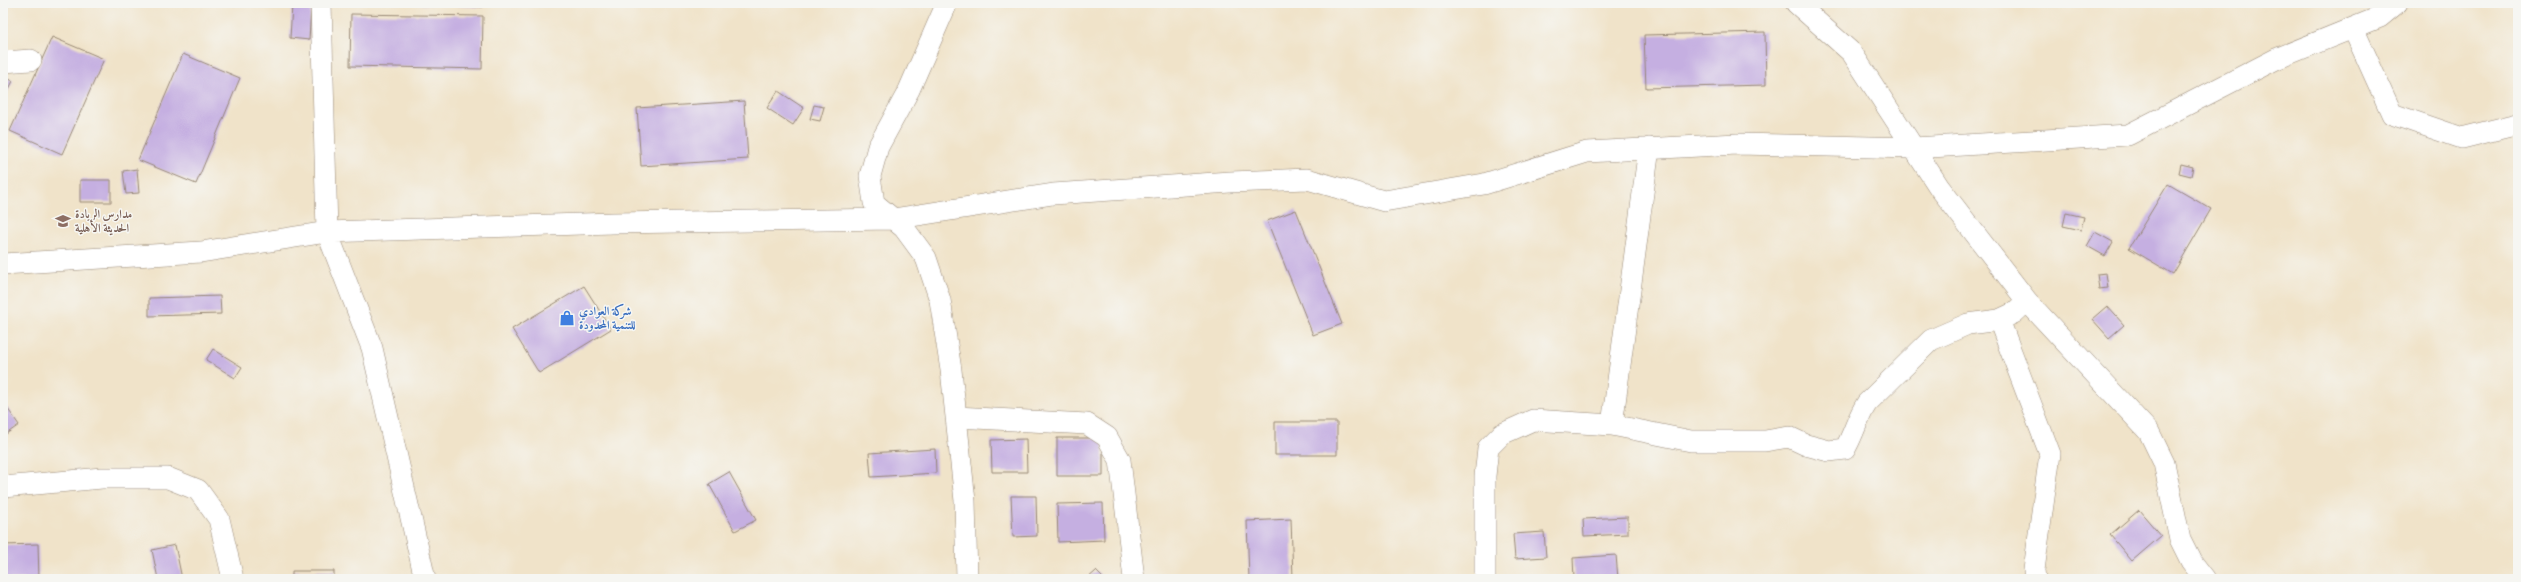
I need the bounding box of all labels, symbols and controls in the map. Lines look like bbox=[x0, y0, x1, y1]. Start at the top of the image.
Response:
place label: مدارس الريادة الحديثة الأهلية bbox=[75, 207, 133, 236]
school or university icon: مدارس الريادة الحديثة الأهلية bbox=[54, 212, 72, 230]
place label: شركة العوادي للتنمية المحدودة bbox=[579, 303, 636, 332]
shop icon: شركة العوادي للتنمية المحدودة bbox=[558, 309, 576, 327]

